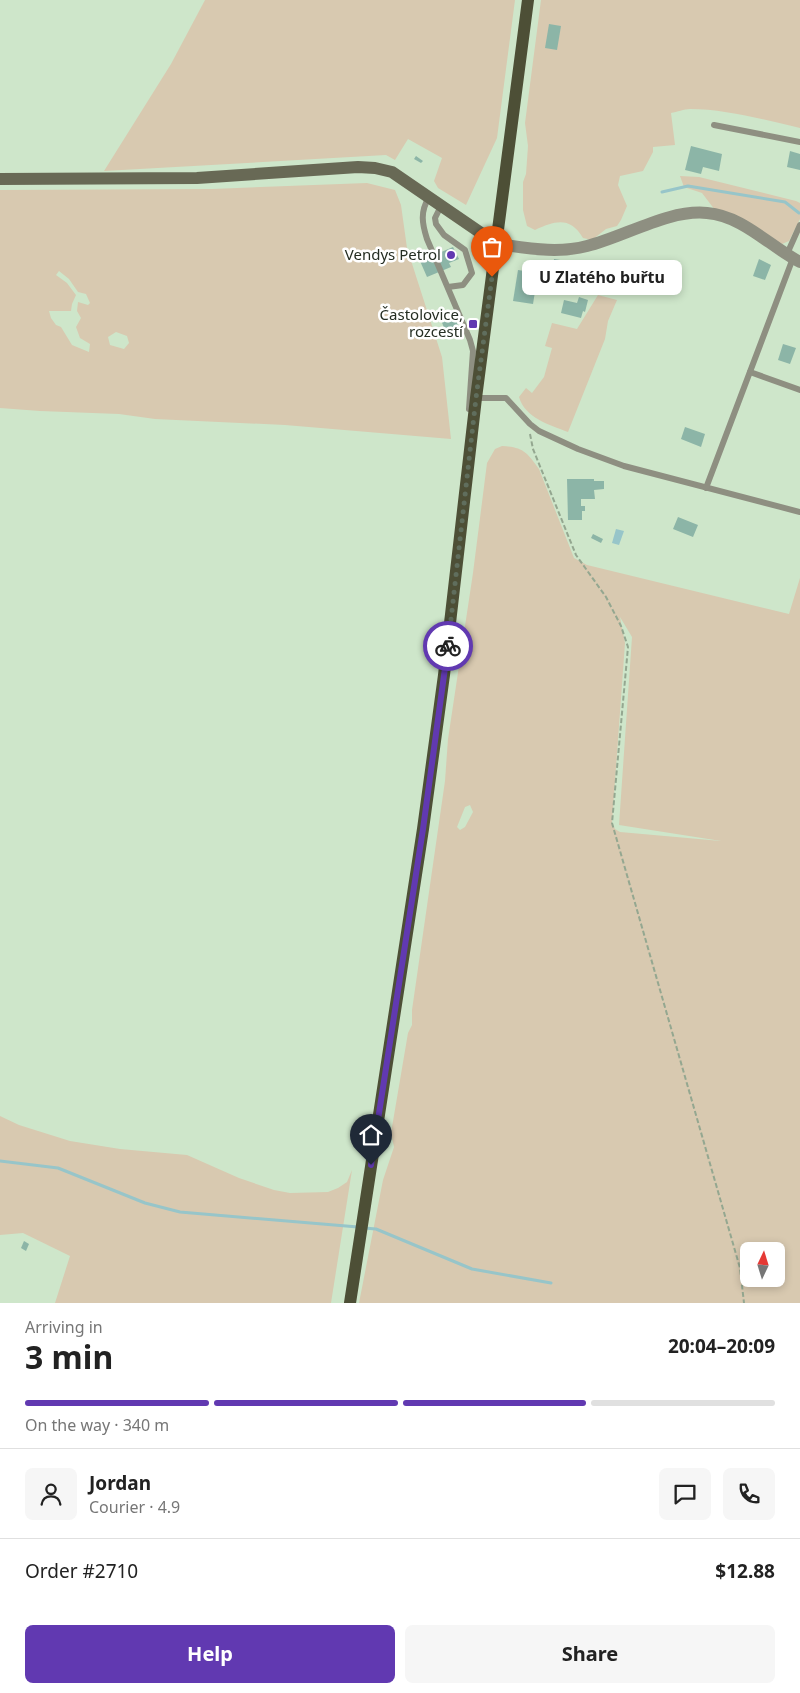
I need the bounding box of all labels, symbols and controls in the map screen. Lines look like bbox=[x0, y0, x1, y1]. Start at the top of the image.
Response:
pin bbox=[471, 226, 513, 277]
icon: bag bbox=[478, 233, 506, 261]
place label: Vendys Petrol bbox=[345, 244, 441, 264]
marker: Vendys Petrol bbox=[445, 249, 457, 261]
callout: U Zlatého buřtu bbox=[522, 260, 682, 294]
text: U Zlatého buřtu bbox=[539, 266, 665, 288]
place label: Častolovice, rozcestí bbox=[380, 304, 464, 341]
marker: Častolovice, rozcestí bbox=[467, 318, 479, 330]
courier bbox=[423, 621, 473, 671]
icon: bike bbox=[434, 632, 462, 660]
pin bbox=[350, 1114, 392, 1165]
icon: home bbox=[357, 1121, 385, 1149]
north arrow bbox=[740, 1242, 785, 1288]
map controls bbox=[740, 1242, 785, 1287]
text: Arriving in bbox=[25, 1316, 103, 1338]
text: 20:04–20:09 bbox=[668, 1333, 775, 1359]
text: 3 min bbox=[25, 1335, 113, 1378]
text: On the way · 340 m bbox=[25, 1414, 169, 1436]
button: person bbox=[25, 1468, 77, 1520]
button: chat bbox=[659, 1468, 711, 1520]
button: phone bbox=[723, 1468, 775, 1520]
text: Jordan bbox=[89, 1470, 151, 1496]
text: Courier · 4.9 bbox=[89, 1496, 180, 1518]
text: Order #2710 bbox=[25, 1558, 138, 1584]
text: $12.88 bbox=[715, 1558, 775, 1584]
button: Help bbox=[25, 1625, 395, 1683]
button: Share bbox=[405, 1625, 775, 1683]

